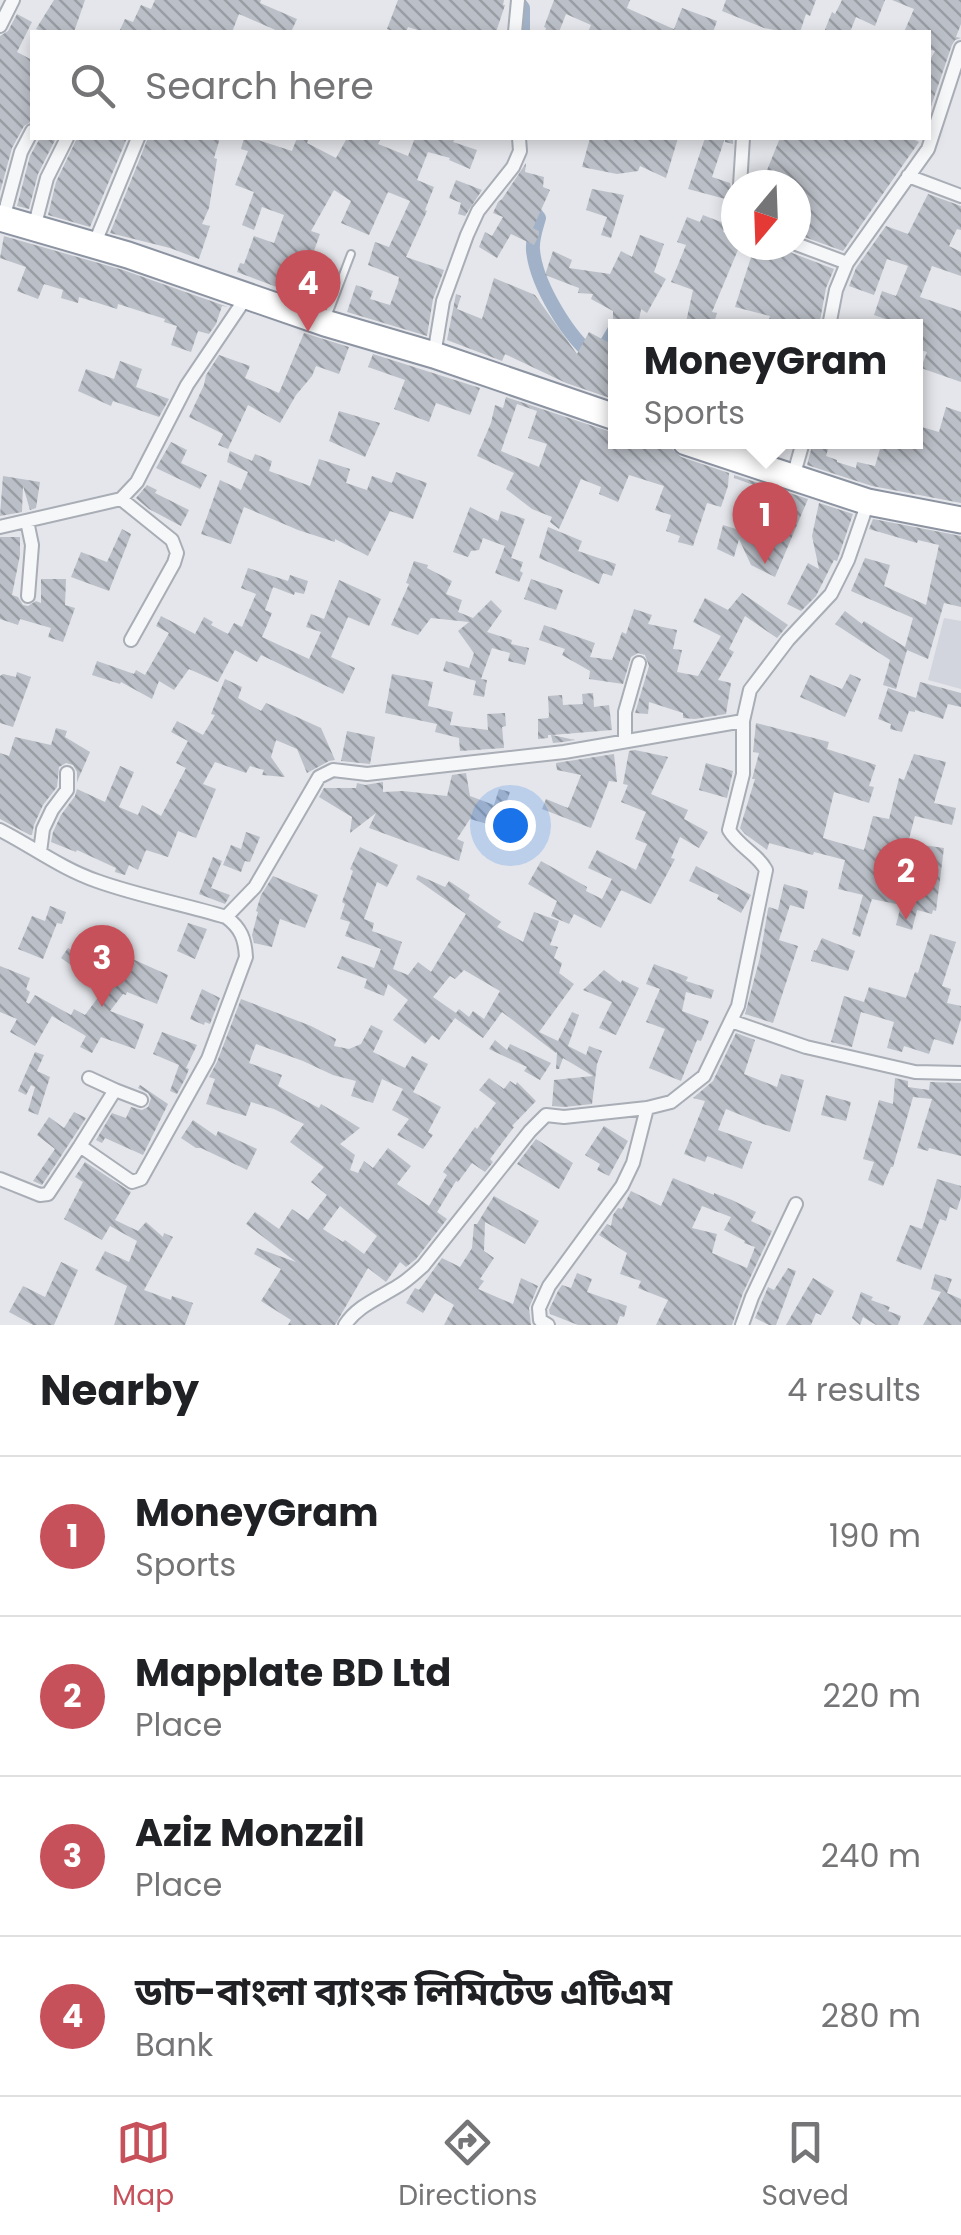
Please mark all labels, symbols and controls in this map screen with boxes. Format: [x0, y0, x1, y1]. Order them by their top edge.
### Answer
search box [30, 30, 931, 140]
icon: search [65, 58, 120, 113]
text: Search here [145, 59, 374, 112]
north arrow [721, 170, 811, 260]
pin: 4 [276, 250, 340, 332]
popup [608, 319, 923, 449]
text: MoneyGram [644, 334, 887, 387]
text: Sports [644, 390, 745, 435]
pin: 1 [732, 482, 798, 564]
your location [485, 800, 536, 851]
pin: 2 [874, 838, 938, 920]
pin: 3 [70, 924, 134, 1007]
text: Nearby [40, 1361, 199, 1420]
text: 4 results [787, 1367, 921, 1412]
text: MoneyGram [135, 1486, 378, 1539]
text: 1 [66, 1513, 79, 1558]
text: 190 m [829, 1513, 921, 1558]
text: Sports [135, 1542, 236, 1587]
text: Mapplate BD Ltd [135, 1646, 451, 1699]
text: 2 [63, 1673, 82, 1718]
text: 220 m [823, 1673, 921, 1718]
text: Place [135, 1702, 222, 1747]
text: Aziz Monzzil [135, 1806, 365, 1859]
text: 3 [63, 1833, 82, 1878]
text: 240 m [821, 1833, 921, 1878]
text: Place [135, 1862, 222, 1907]
text: ডাচ-বাংলা ব্যাংক লিমিটেড এটিএম [135, 1965, 672, 2018]
text: 4 [62, 1993, 83, 2038]
text: 280 m [821, 1993, 921, 2038]
text: Bank [135, 2022, 213, 2067]
tab: Map [112, 2115, 174, 2217]
tab: Directions [398, 2115, 537, 2217]
tab: Saved [762, 2115, 849, 2217]

